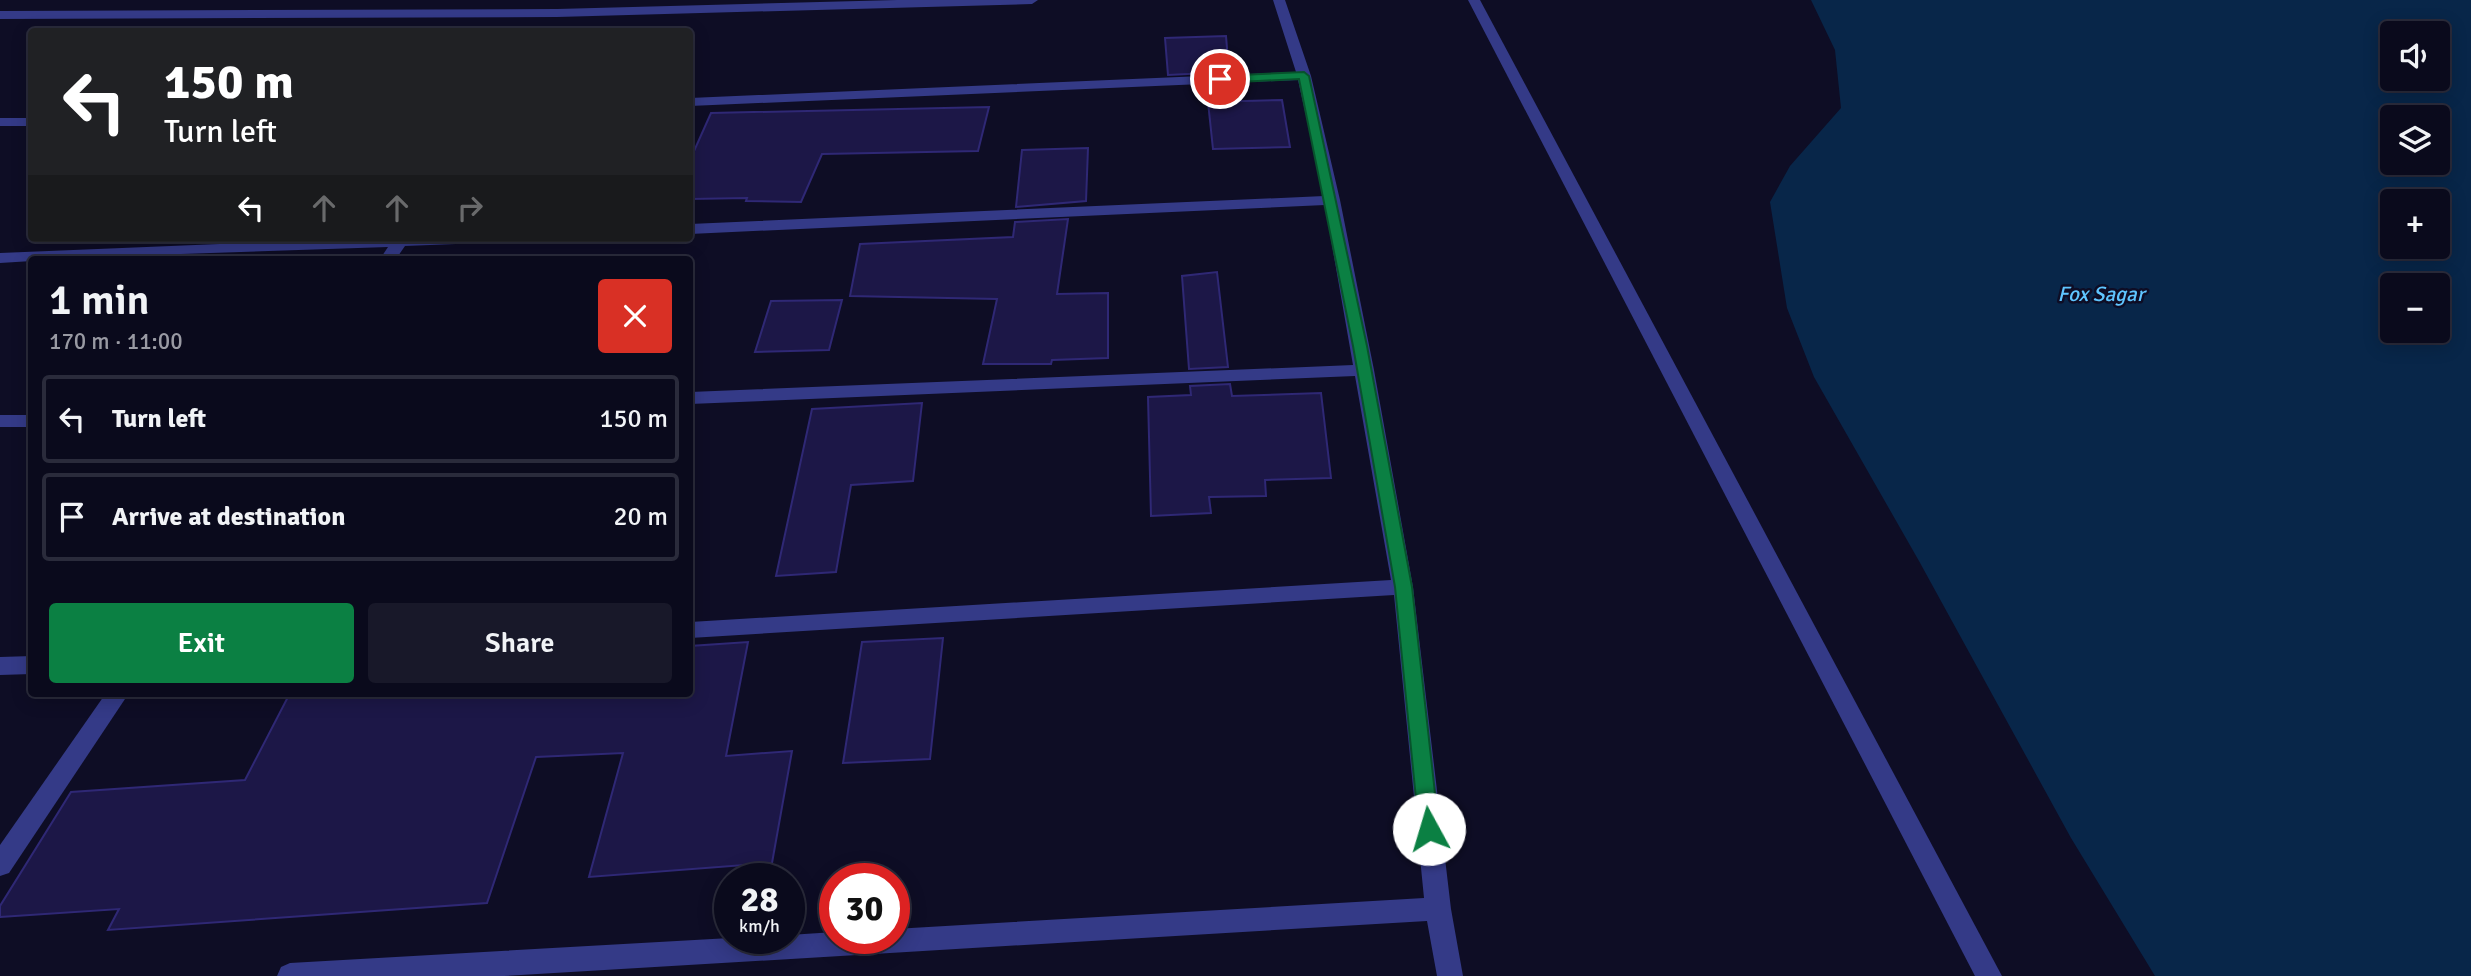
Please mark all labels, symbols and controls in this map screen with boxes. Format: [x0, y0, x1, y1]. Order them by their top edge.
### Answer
map controls [2380, 21, 2450, 343]
button: sound [2380, 21, 2450, 91]
pin [1190, 49, 1250, 109]
text: 150 m [164, 52, 294, 112]
icon: left [49, 56, 140, 147]
icon: arrive [1201, 60, 1239, 98]
button: layers [2380, 105, 2450, 175]
text: Turn left [164, 112, 277, 151]
icon: left [232, 189, 270, 227]
icon: ahead [305, 189, 343, 227]
icon: ahead [378, 189, 416, 227]
icon: right [451, 189, 489, 227]
button: + [2380, 189, 2450, 259]
button: − [2380, 273, 2450, 343]
text: 1 min [49, 275, 150, 326]
button: close [598, 279, 672, 353]
water label: Fox Sagar [2058, 281, 2148, 307]
text: 170 m · 11:00 [49, 327, 183, 356]
icon: left [53, 400, 91, 438]
text: Turn left [112, 403, 206, 435]
text: 150 m [599, 403, 668, 435]
icon: arrive [53, 498, 91, 536]
text: Arrive at destination [112, 501, 345, 533]
text: 20 m [613, 501, 668, 533]
button: Exit [49, 603, 354, 683]
button: Share [368, 603, 672, 683]
position arrow [1392, 792, 1466, 866]
speed limit sign: 30 [819, 863, 910, 954]
text: 28 [741, 878, 778, 921]
text: km/h [739, 915, 780, 937]

